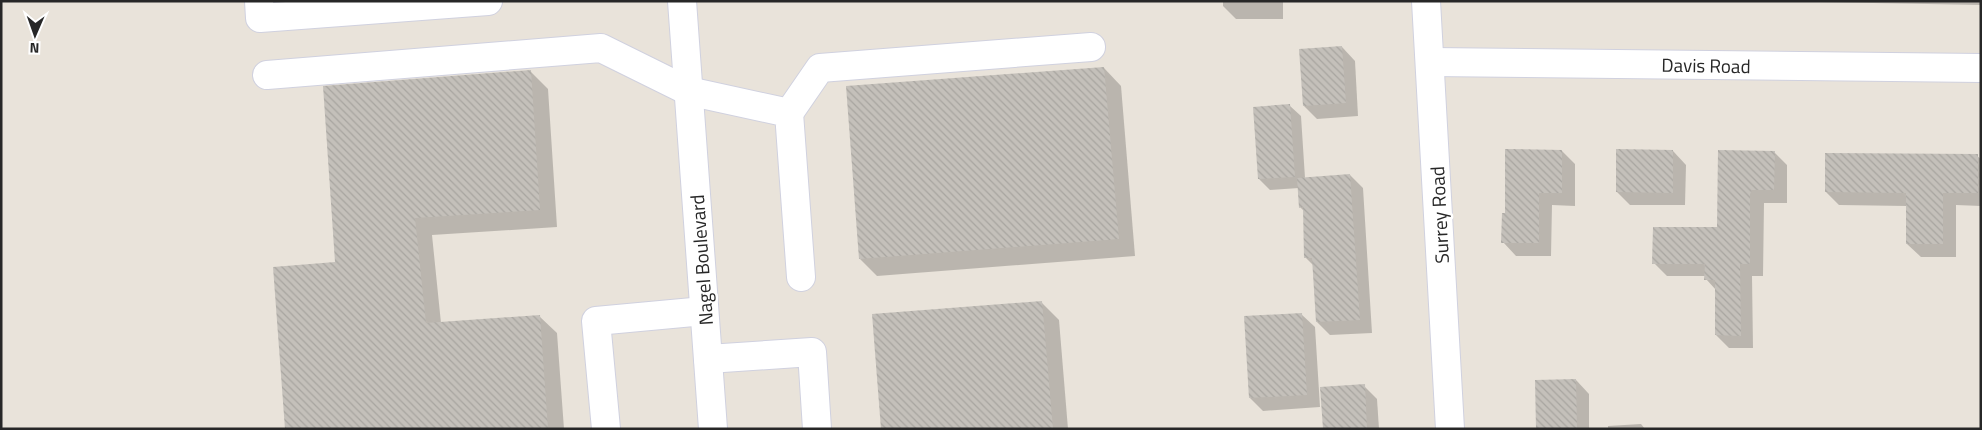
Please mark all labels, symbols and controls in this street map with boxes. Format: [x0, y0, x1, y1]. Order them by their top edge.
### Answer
north arrow [10, 10, 60, 60]
text: N [29, 38, 40, 59]
street label: Davis Road [1661, 50, 1751, 80]
street label: Surrey Road [1422, 166, 1456, 264]
street label: Nagel Boulevard [682, 194, 720, 326]

